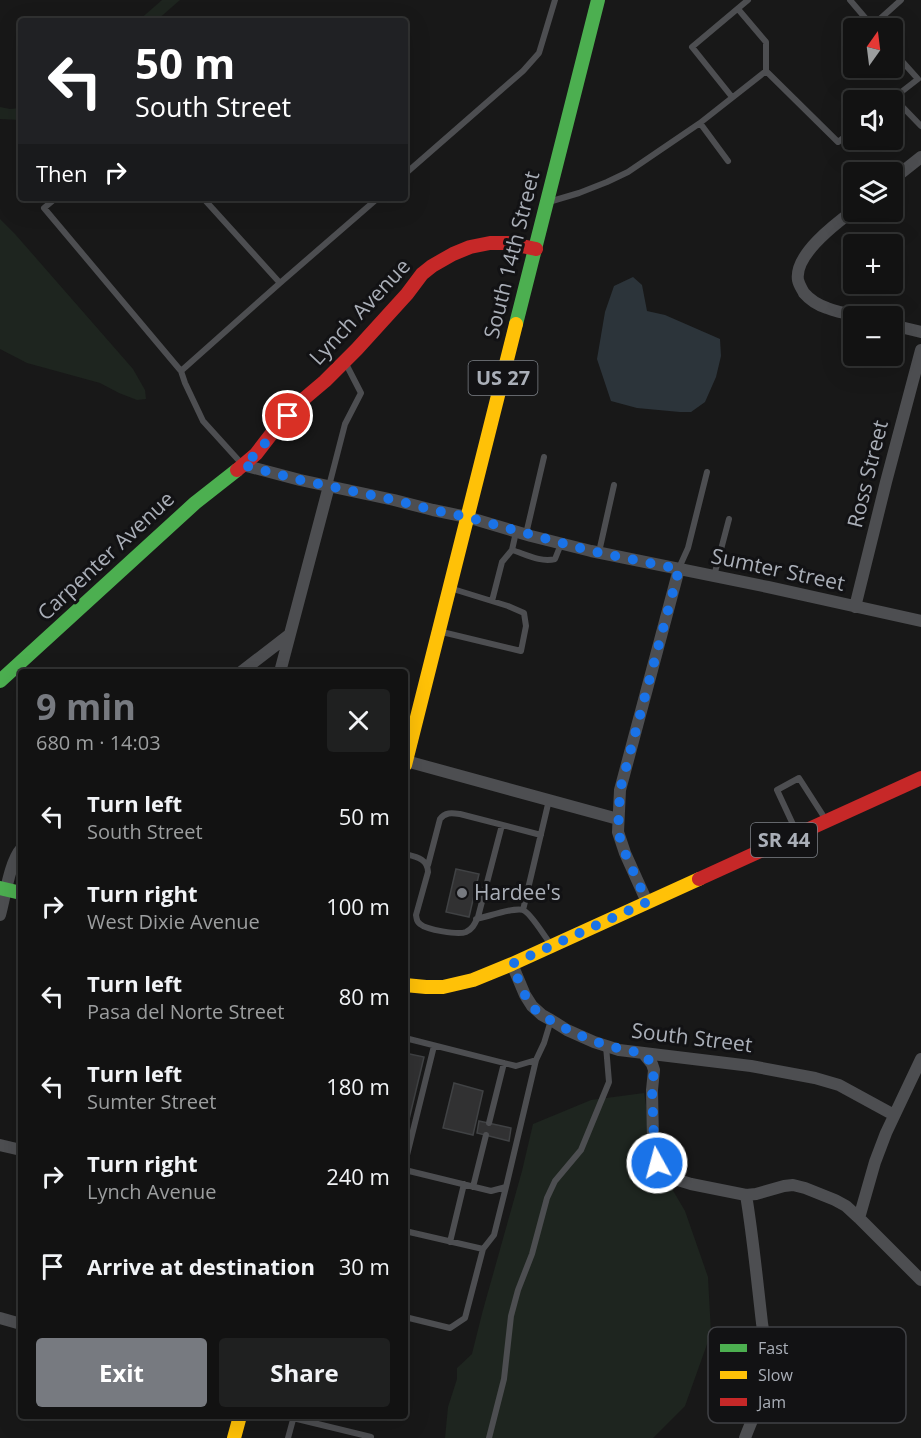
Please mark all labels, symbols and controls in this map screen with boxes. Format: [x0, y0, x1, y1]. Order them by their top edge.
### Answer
north arrow [843, 18, 903, 78]
map controls [843, 18, 903, 366]
text: 50 m [135, 34, 235, 91]
icon: left [36, 42, 114, 120]
text: South Street [135, 88, 291, 125]
button: sound [843, 90, 903, 150]
icon: right [99, 156, 132, 189]
text: Then [36, 158, 87, 188]
button: layers [843, 162, 903, 222]
street label: South 14th Street [477, 168, 545, 341]
button: + [843, 234, 903, 294]
street label: Lynch Avenue [303, 252, 416, 371]
button: − [843, 306, 903, 366]
road number: US 27 [468, 361, 538, 395]
pin [262, 390, 313, 441]
icon: arrive [271, 399, 304, 432]
street label: Ross Street [840, 417, 894, 530]
street label: Carpenter Avenue [31, 485, 180, 626]
street label: Sumter Street [709, 541, 848, 597]
text: 9 min [36, 682, 136, 731]
button: close [327, 689, 390, 752]
text: 680 m · 14:03 [36, 729, 161, 756]
text: Turn left [87, 788, 182, 818]
icon: left [36, 800, 69, 833]
text: 50 m [339, 801, 390, 831]
text: South Street [87, 818, 203, 845]
road number: SR 44 [751, 823, 817, 857]
text: Turn right [87, 878, 198, 908]
place label: Hardee's [474, 878, 561, 906]
marker: Hardee's [455, 886, 469, 900]
icon: right [36, 890, 69, 923]
text: 100 m [326, 891, 390, 921]
text: West Dixie Avenue [87, 908, 260, 935]
text: Turn left [87, 968, 182, 998]
icon: left [36, 980, 69, 1013]
text: 80 m [339, 981, 390, 1011]
text: Pasa del Norte Street [87, 998, 284, 1025]
street label: South Street [630, 1016, 754, 1058]
text: Turn left [87, 1058, 182, 1088]
icon: left [36, 1070, 69, 1103]
text: 180 m [326, 1071, 390, 1101]
text: Sumter Street [87, 1088, 216, 1115]
position arrow [625, 1131, 689, 1195]
text: Turn right [87, 1148, 198, 1178]
icon: right [36, 1160, 69, 1193]
text: 240 m [326, 1161, 390, 1191]
text: Lynch Avenue [87, 1178, 216, 1205]
icon: arrive [36, 1250, 69, 1283]
text: Arrive at destination [87, 1251, 315, 1281]
text: 30 m [339, 1251, 390, 1281]
legend [708, 1327, 906, 1423]
text: Fast [758, 1337, 789, 1359]
button: Exit [36, 1338, 207, 1407]
button: Share [219, 1338, 390, 1407]
text: Slow [758, 1364, 793, 1386]
text: Jam [756, 1391, 786, 1413]

